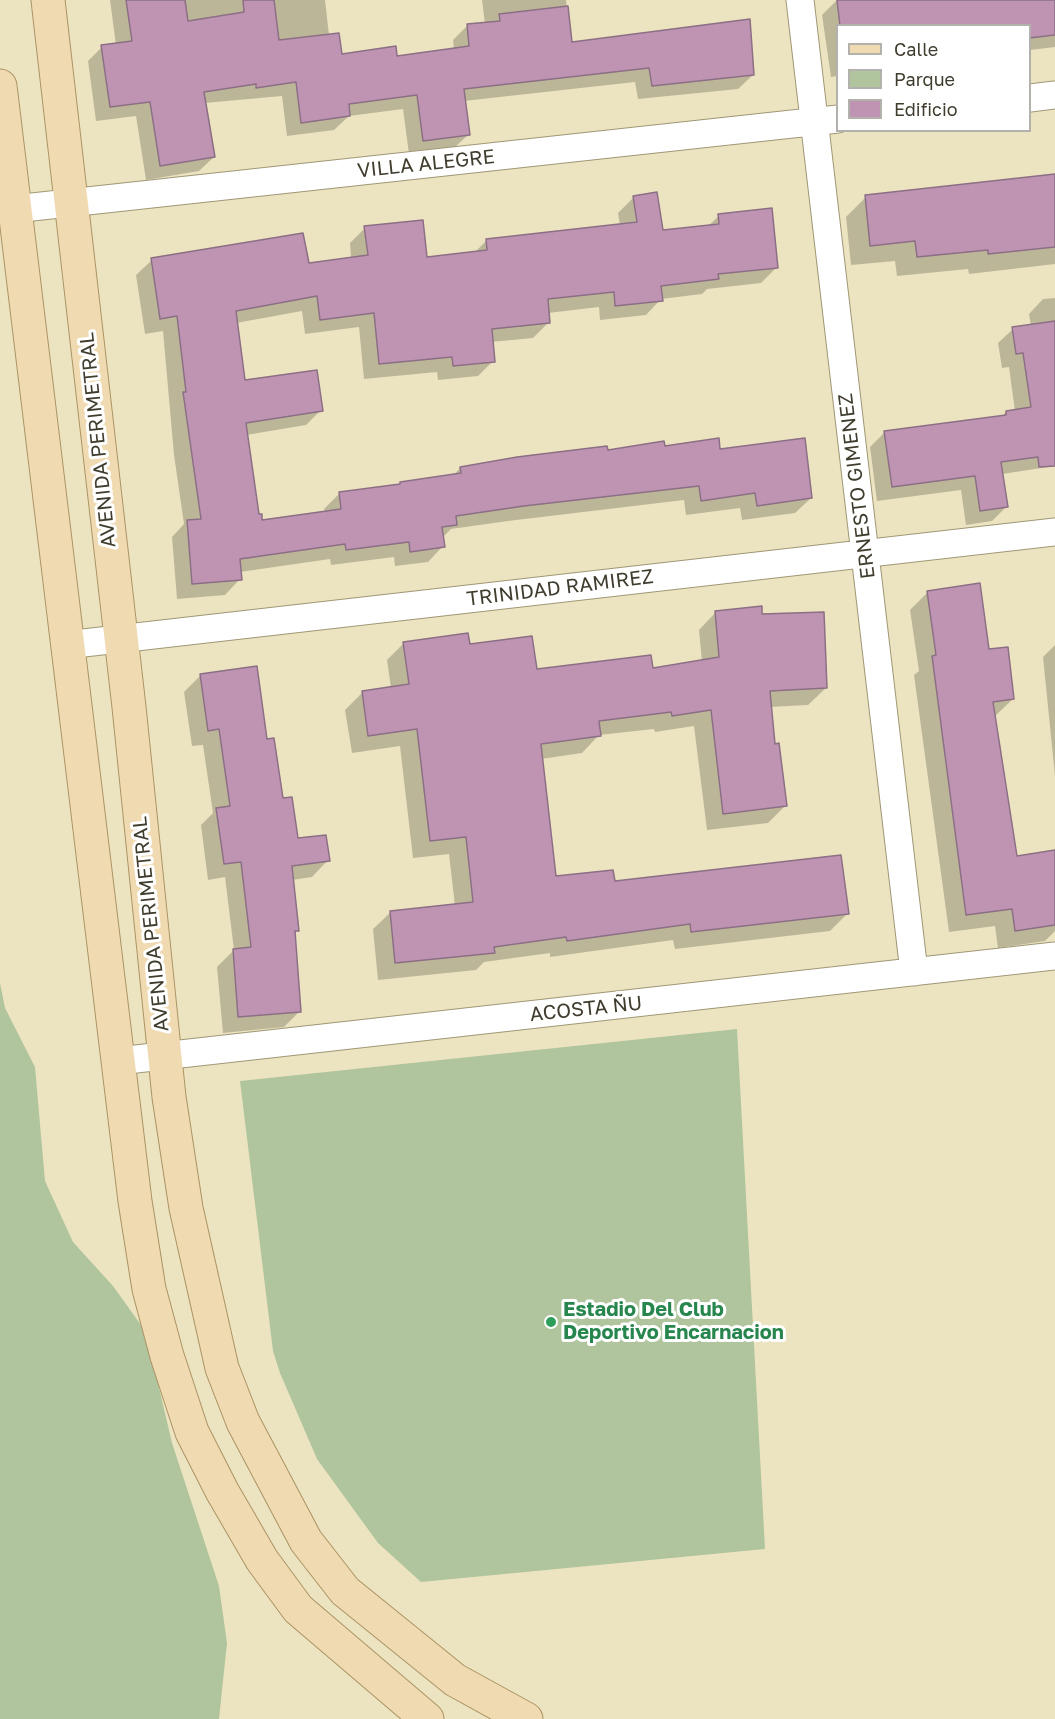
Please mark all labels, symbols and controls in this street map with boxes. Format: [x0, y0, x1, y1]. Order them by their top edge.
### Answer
legend [836, 24, 1031, 132]
text: Calle [894, 38, 938, 60]
text: Parque [894, 68, 955, 90]
text: Edificio [894, 98, 958, 120]
street label: VILLA ALEGRE [356, 145, 496, 183]
street label: AVENIDA PERIMETRAL [75, 331, 121, 549]
street label: ERNESTO GIMENEZ [834, 392, 880, 580]
street label: TRINIDAD RAMIREZ [465, 565, 655, 611]
street label: AVENIDA PERIMETRAL [128, 815, 174, 1033]
street label: ACOSTA ÑU [529, 991, 643, 1027]
place label: Estadio Del Club Deportivo Encarnacion [563, 1298, 784, 1345]
marker: Estadio Del Club Deportivo Encarnacion [544, 1315, 558, 1329]

